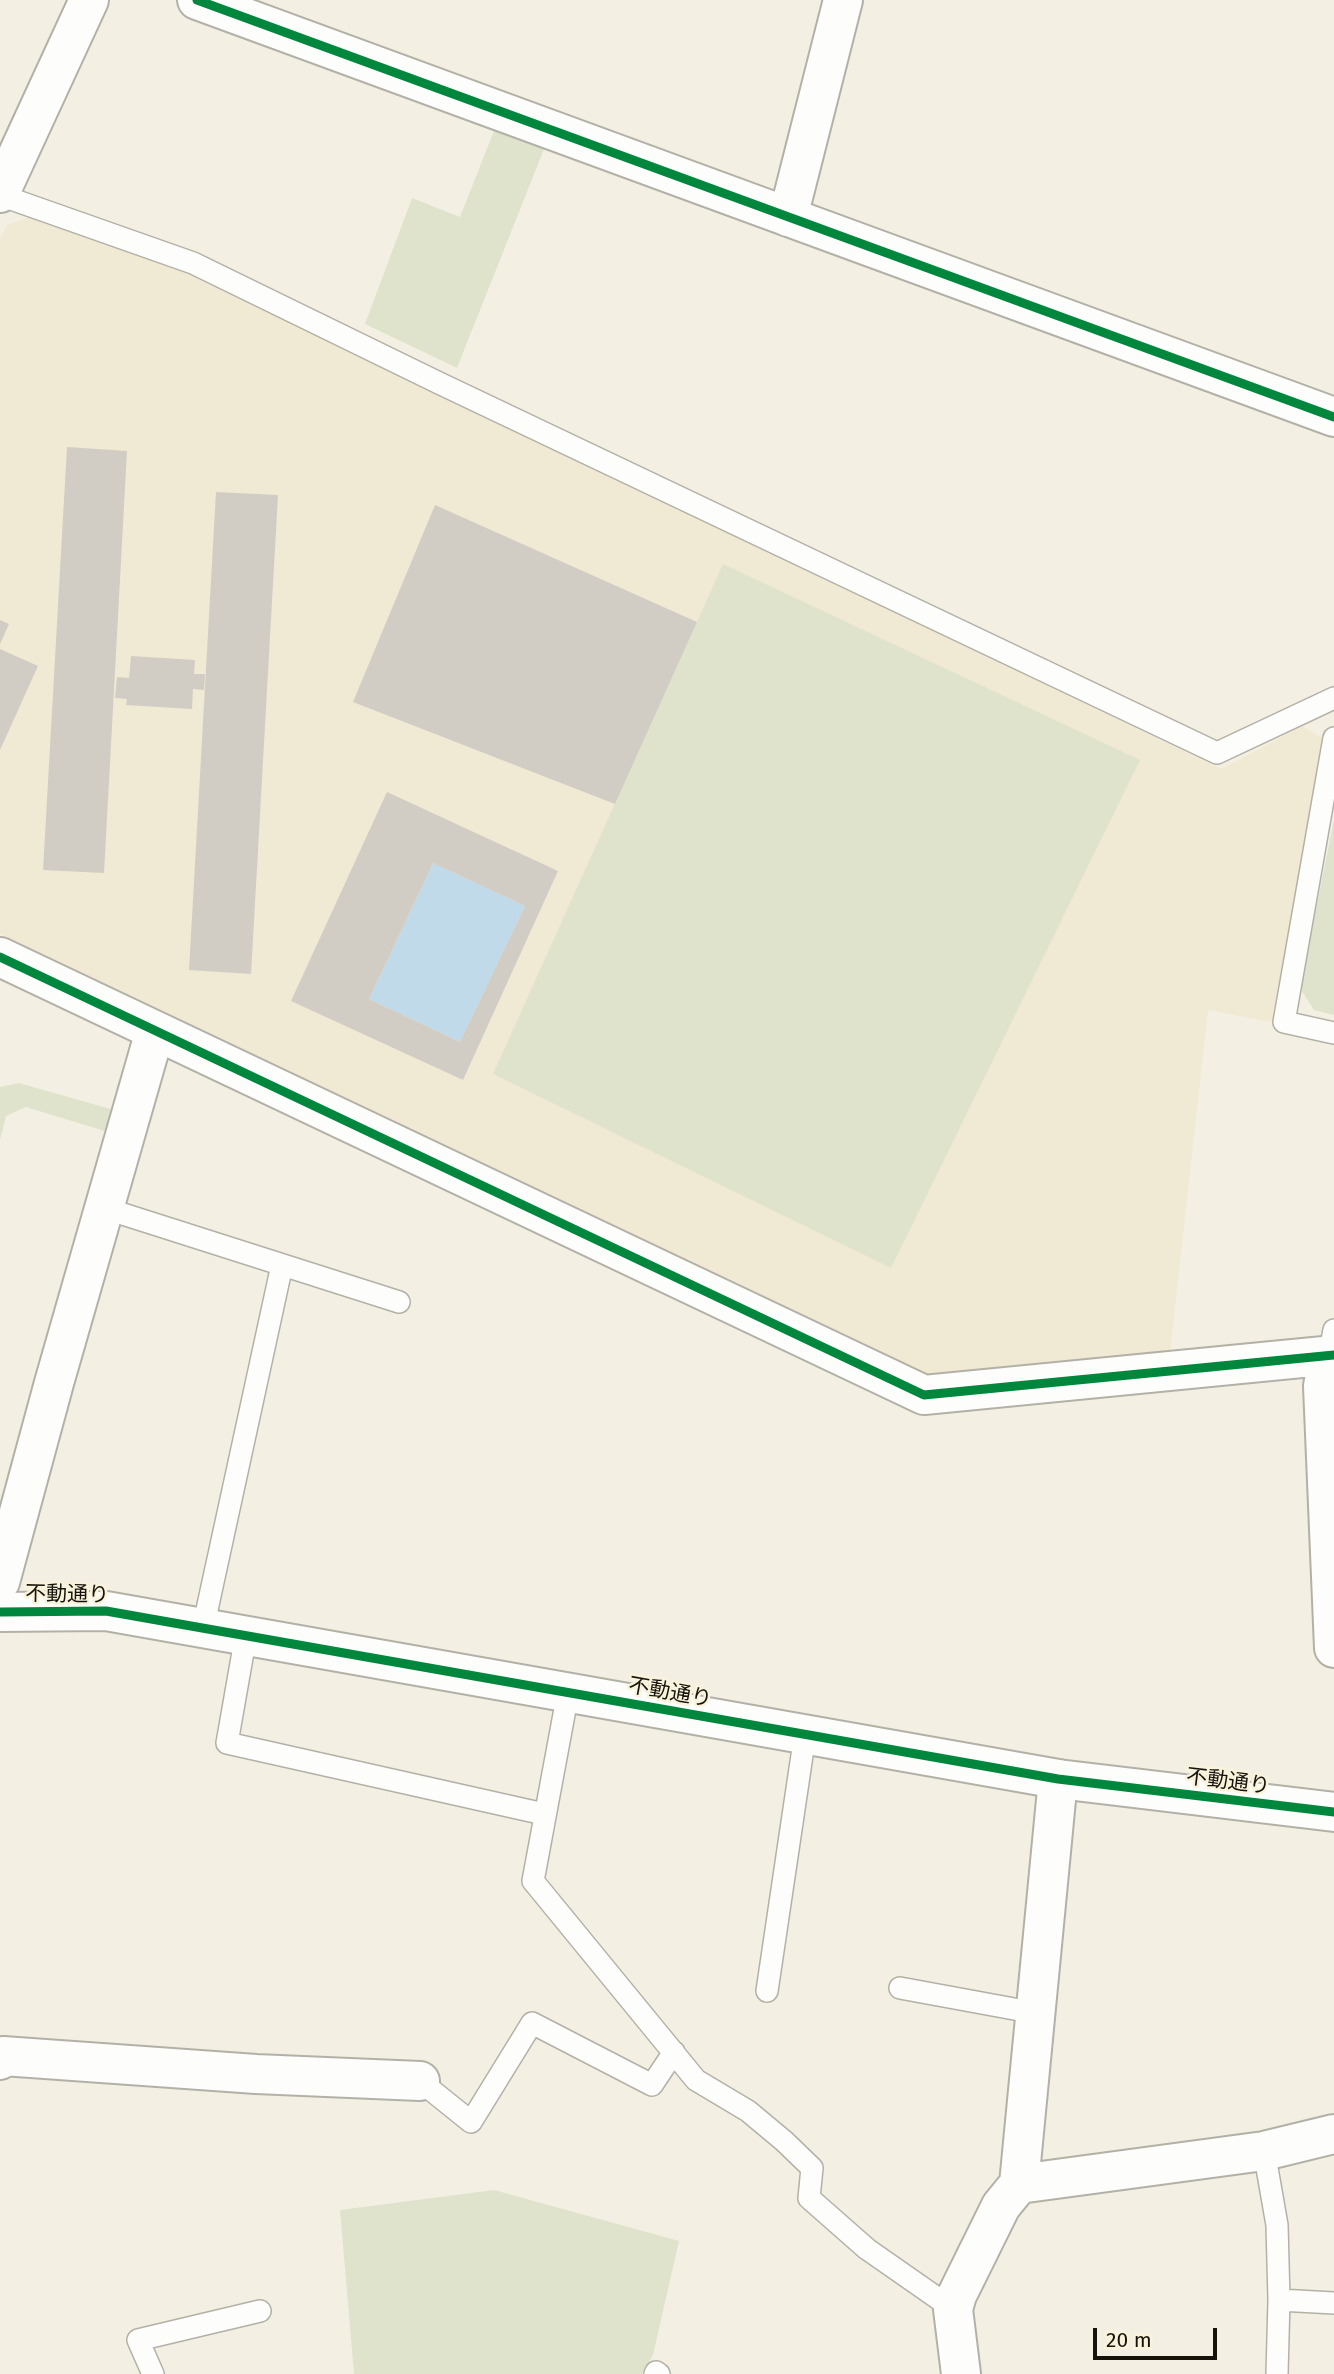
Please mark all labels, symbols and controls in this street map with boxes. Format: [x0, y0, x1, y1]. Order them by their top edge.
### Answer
street label: 不動通り [25, 1582, 109, 1608]
street label: 不動通り [626, 1673, 714, 1713]
street label: 不動通り [1185, 1764, 1271, 1800]
scale bar [1096, 2314, 1220, 2358]
text: 20 m [1106, 2327, 1152, 2353]

